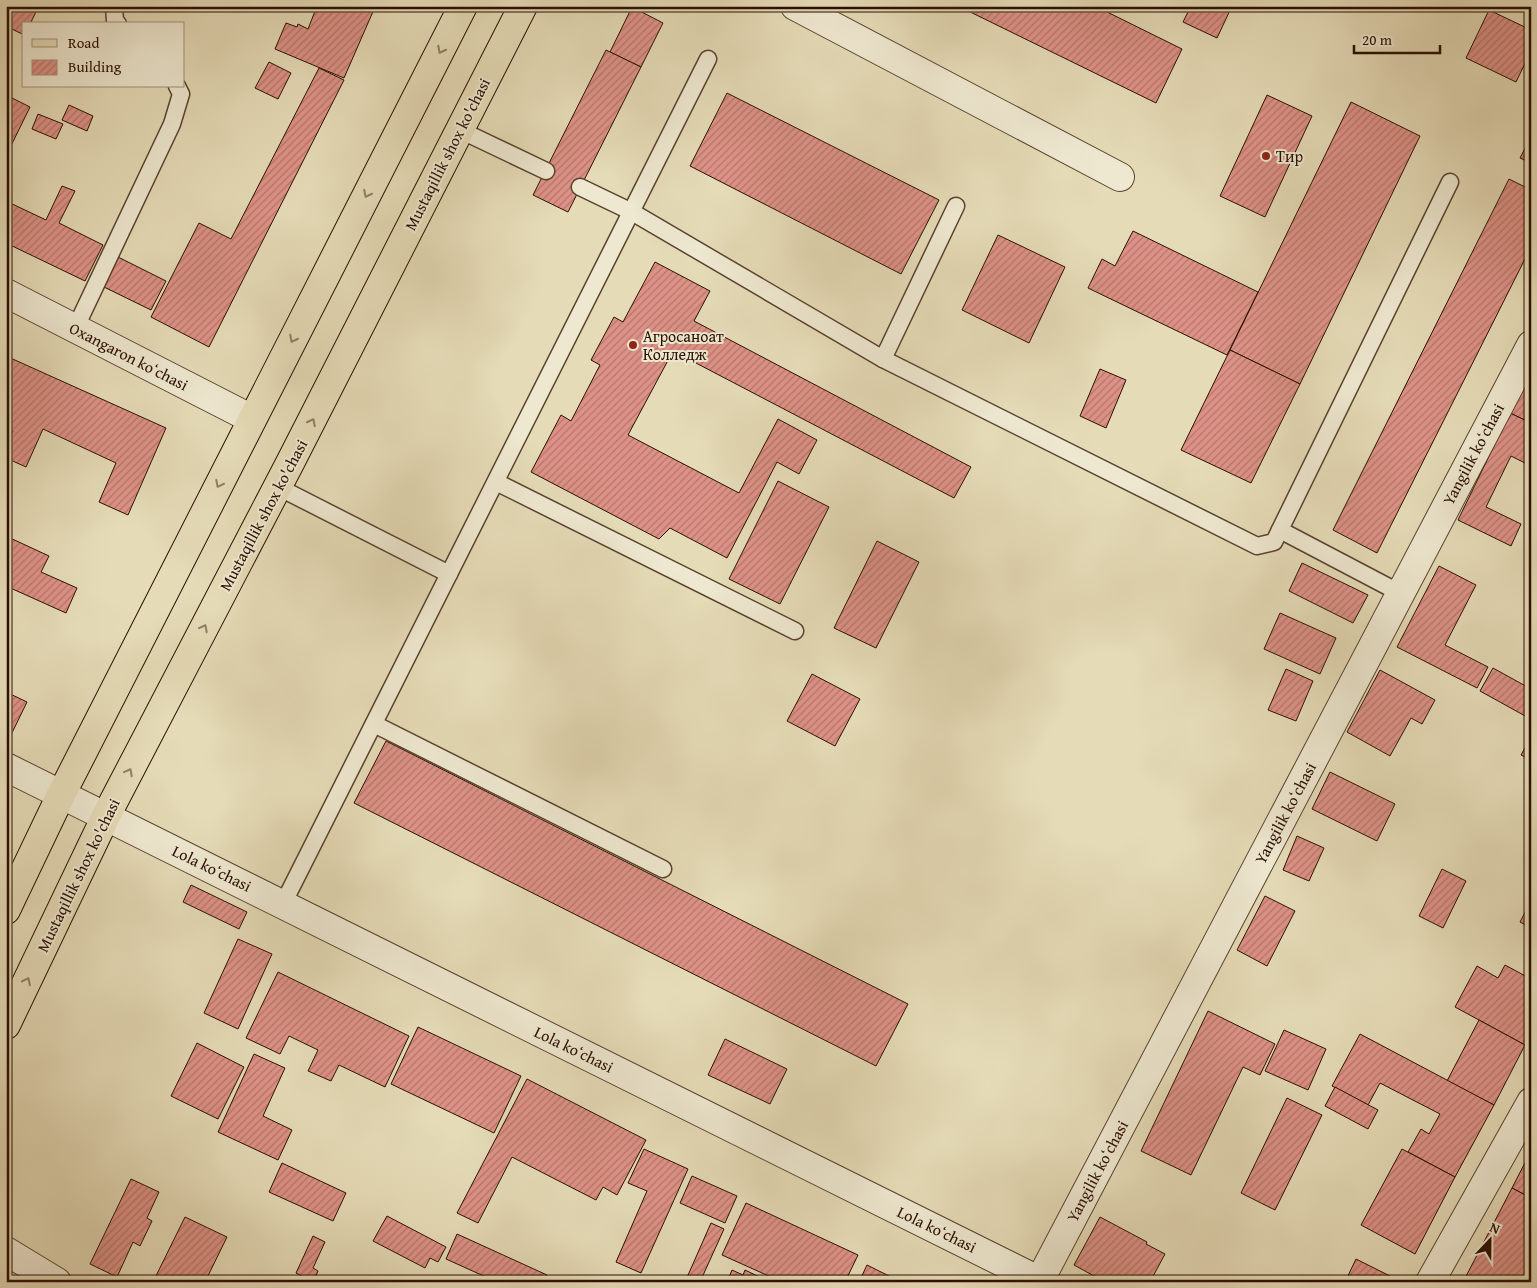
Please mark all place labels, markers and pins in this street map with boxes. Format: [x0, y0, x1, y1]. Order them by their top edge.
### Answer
place label: Тир [1276, 144, 1303, 168]
marker: Тир [1260, 150, 1272, 162]
place label: Агросаноат Колледж [643, 324, 724, 366]
marker: Агросаноат Колледж [627, 339, 639, 351]

